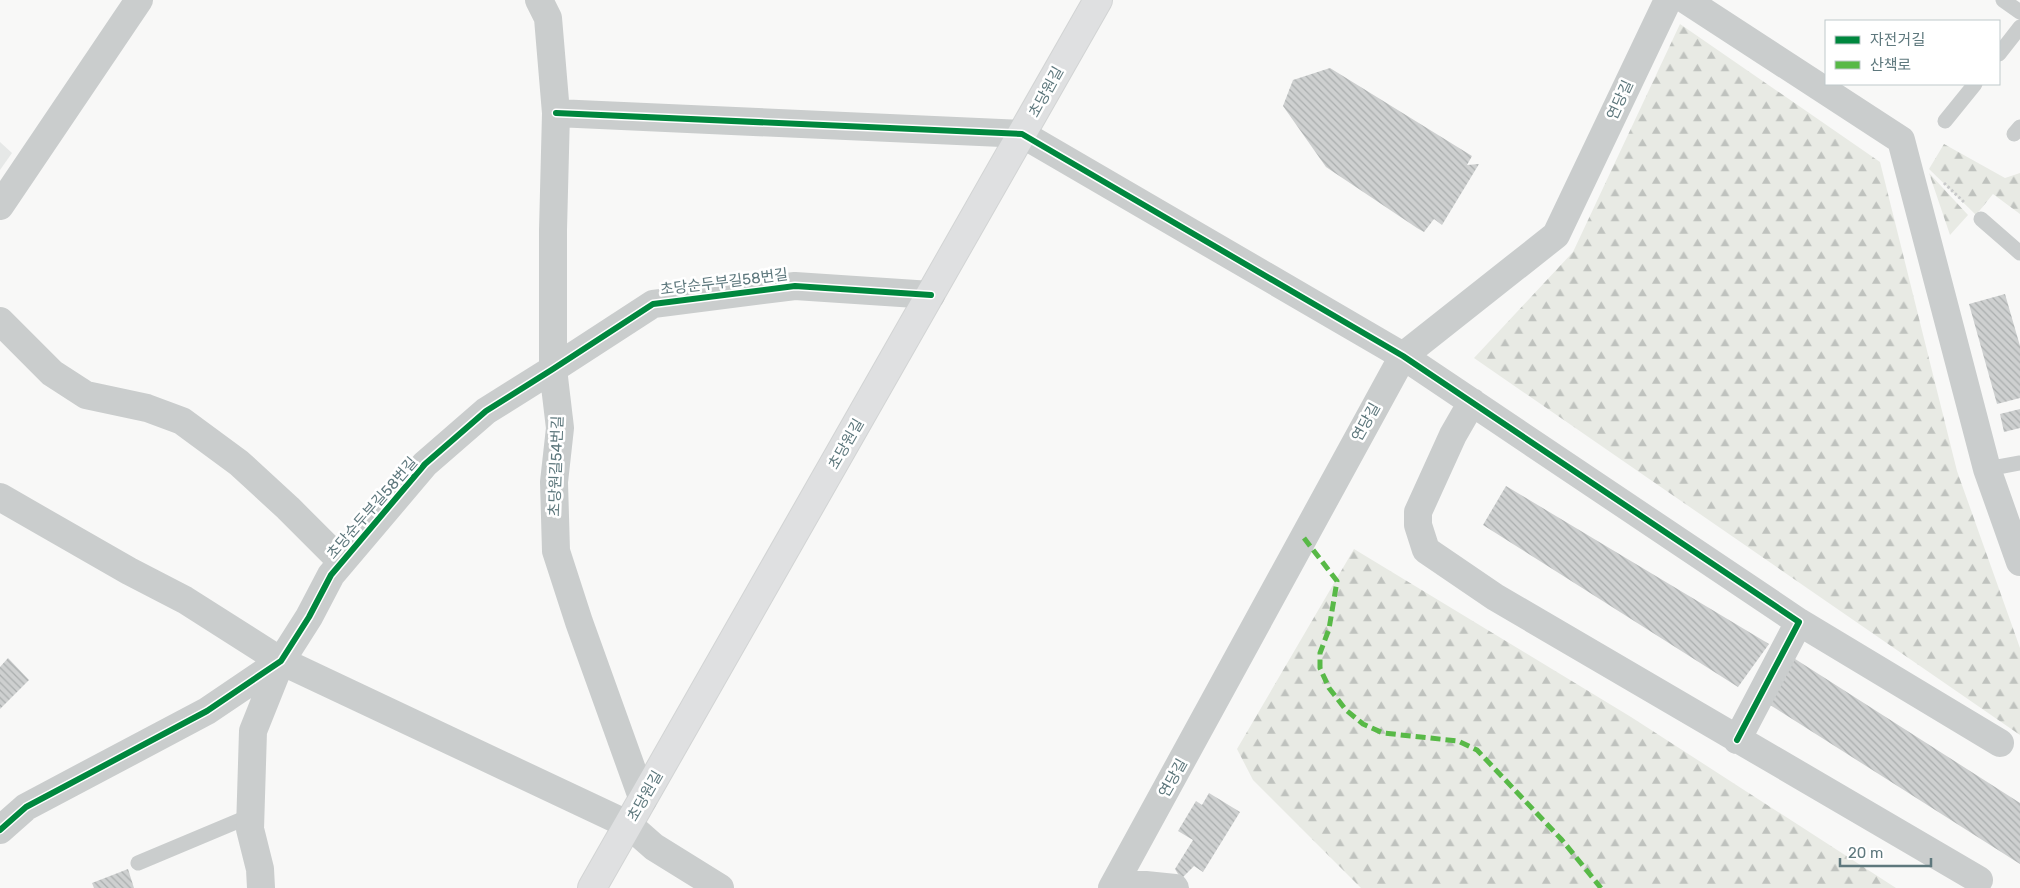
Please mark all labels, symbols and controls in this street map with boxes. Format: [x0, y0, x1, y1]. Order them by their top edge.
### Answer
legend [1825, 20, 2000, 85]
text: 자전거길 [1870, 31, 1925, 49]
text: 산책로 [1870, 56, 1911, 74]
street label: 초당원길 [1025, 63, 1067, 121]
street label: 연당길 [1603, 77, 1637, 123]
street label: 초당순두부길58번길 [659, 265, 789, 299]
street label: 연당길 [1348, 400, 1384, 444]
street label: 초당원길54번길 [545, 415, 567, 517]
street label: 초당원길 [824, 416, 868, 472]
street label: 초당순두부길58번길 [323, 453, 421, 563]
street label: 연당길 [1155, 756, 1191, 800]
street label: 초당원길 [623, 768, 667, 824]
scale bar [1840, 836, 1931, 868]
text: 20 m [1848, 844, 1883, 862]

